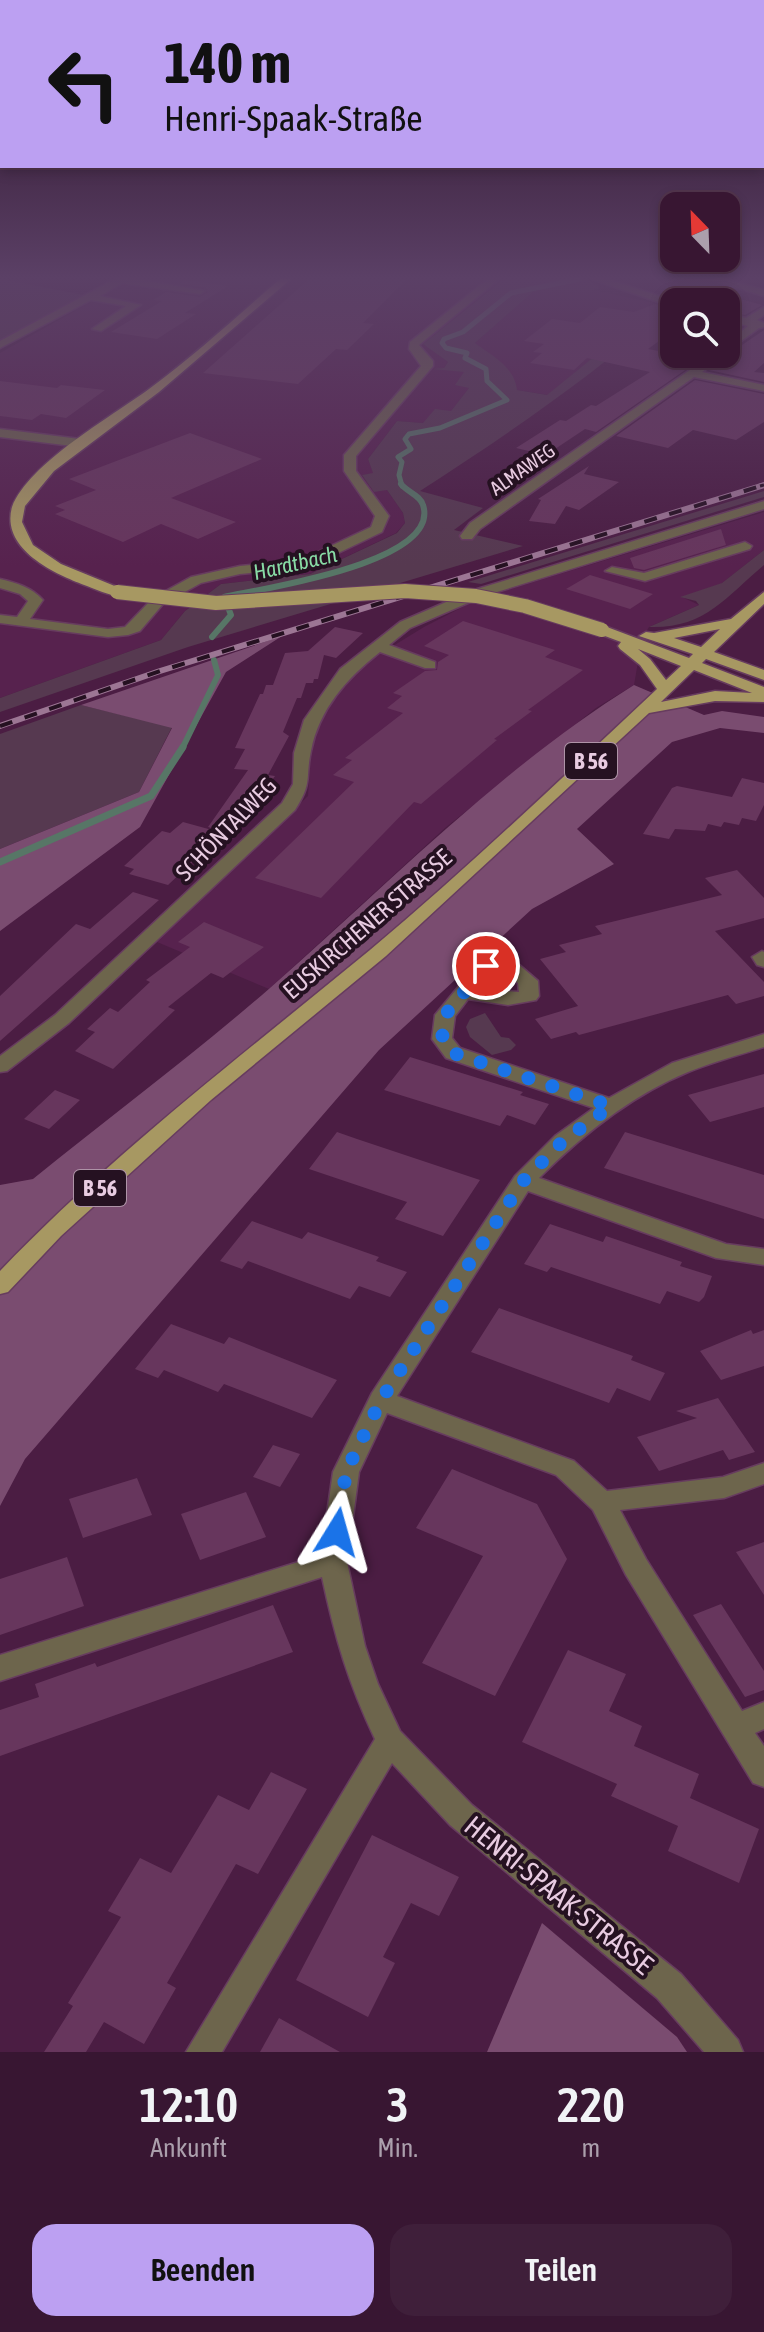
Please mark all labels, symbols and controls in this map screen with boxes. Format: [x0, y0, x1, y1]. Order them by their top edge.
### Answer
text: 140 m [164, 31, 291, 95]
icon: left [32, 32, 136, 136]
text: Henri-Spaak-Straße [164, 97, 423, 139]
north arrow [660, 192, 740, 272]
map controls [660, 192, 740, 368]
button: search [660, 288, 740, 368]
street label: ALMAWEG [485, 438, 559, 500]
water label: Hardtbach [251, 541, 340, 585]
road number: B 56 [565, 743, 617, 779]
street label: SCHÖNTALWEG [170, 772, 282, 886]
street label: EUSKIRCHENER STRASSE [278, 844, 456, 1004]
pin [452, 932, 520, 1000]
icon: arrive [464, 944, 508, 988]
road number: B 56 [74, 1170, 126, 1206]
position arrow [295, 1490, 379, 1574]
street label: HENRI-SPAAK-STRASSE [459, 1809, 660, 1981]
text: 12:10 [139, 2077, 238, 2132]
text: 3 [386, 2077, 409, 2132]
text: 220 [557, 2077, 625, 2132]
text: Ankunft [150, 2133, 227, 2163]
text: Min. [377, 2133, 418, 2163]
text: m [582, 2133, 600, 2163]
button: Beenden [32, 2224, 374, 2316]
button: Teilen [390, 2224, 732, 2316]

